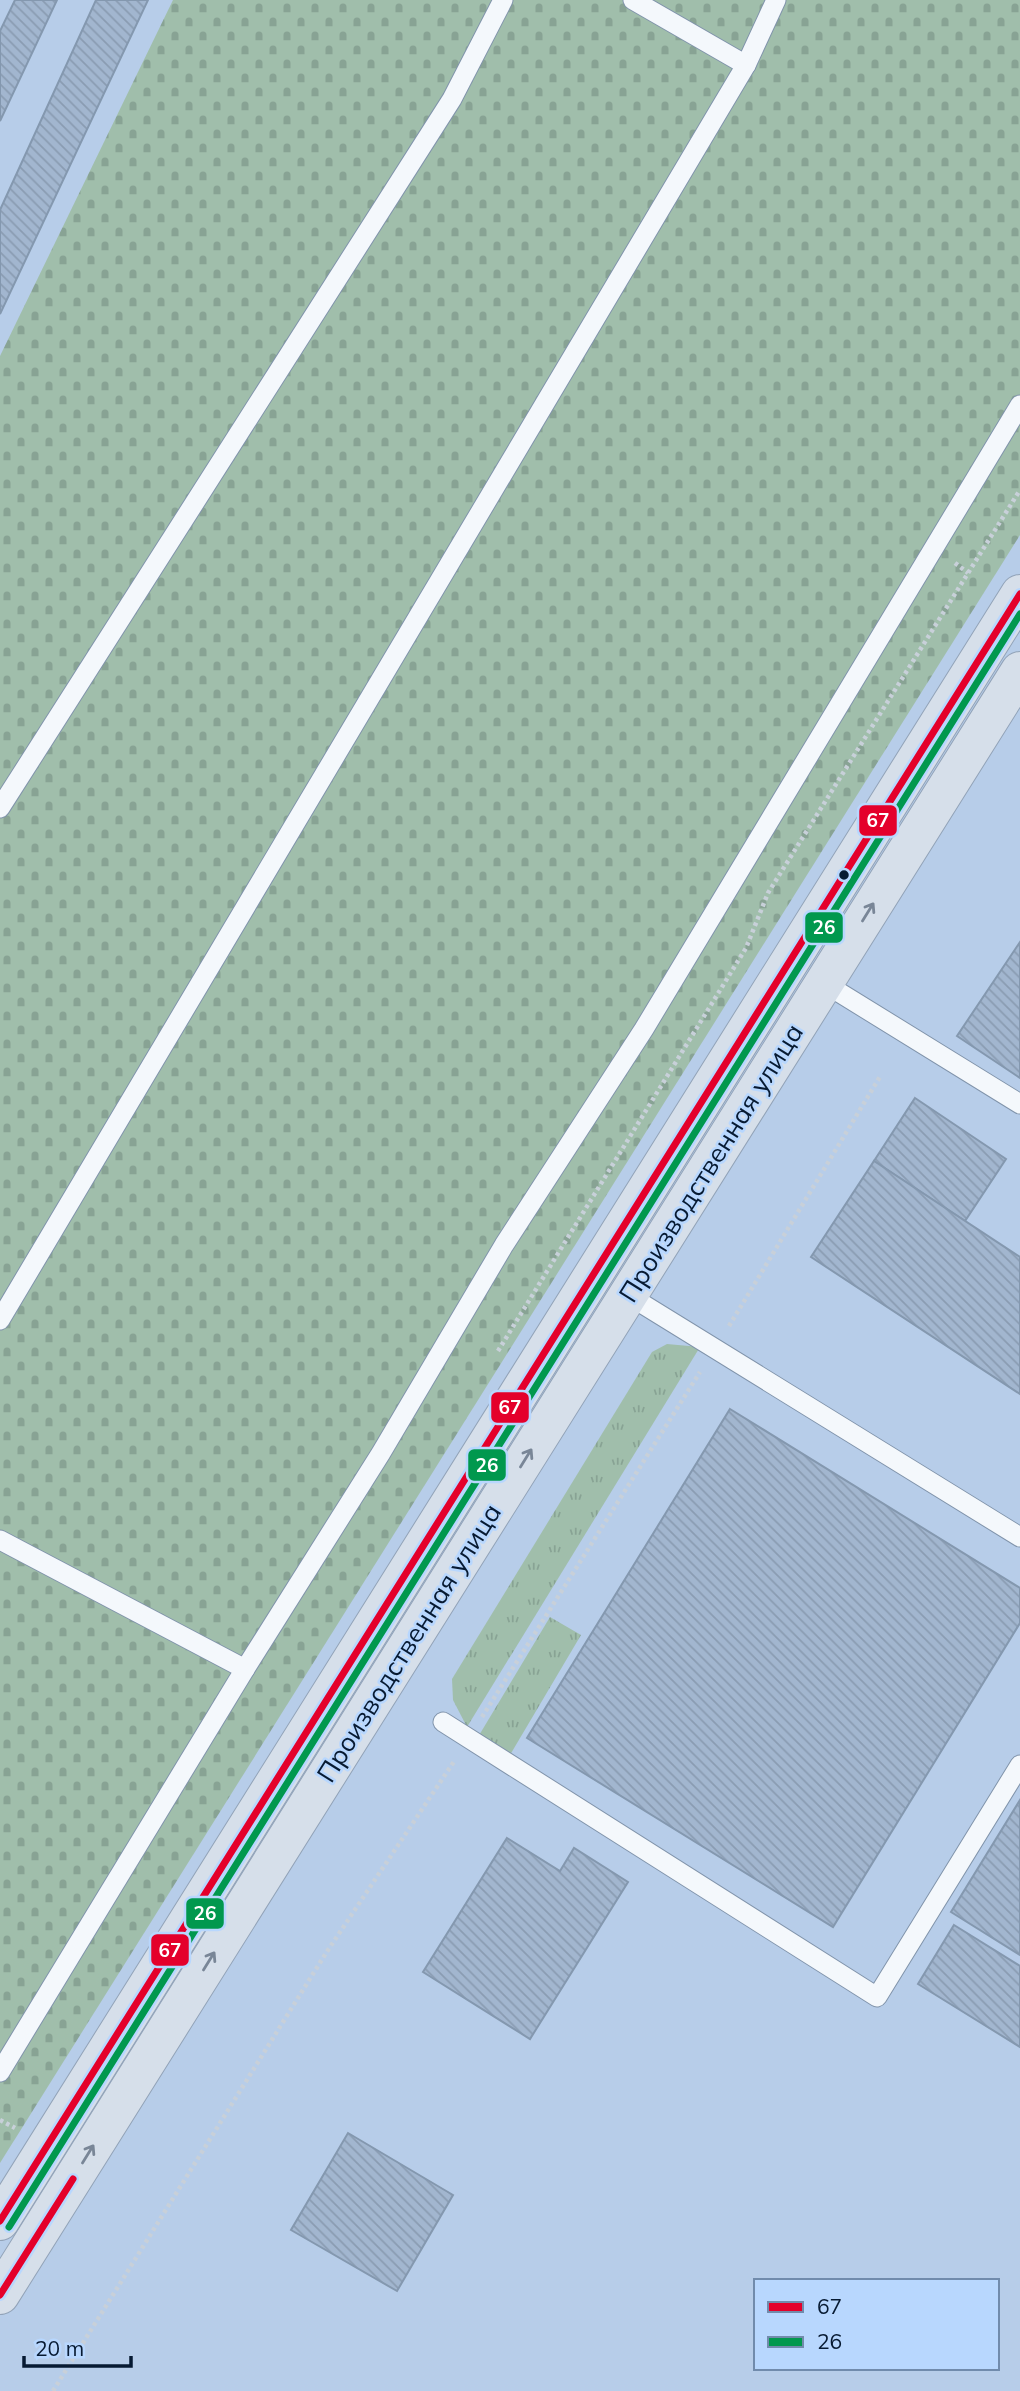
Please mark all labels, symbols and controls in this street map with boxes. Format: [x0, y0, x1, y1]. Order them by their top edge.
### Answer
line badge: 67 [858, 804, 898, 837]
text: 67 [867, 808, 889, 832]
unlabelled marker [837, 868, 851, 882]
one-way arrow [862, 903, 876, 923]
line badge: 26 [804, 911, 844, 944]
text: 26 [813, 915, 835, 939]
street label: Производственная улица [611, 1017, 810, 1308]
line badge: 67 [490, 1391, 530, 1424]
text: 67 [499, 1395, 521, 1419]
line badge: 26 [467, 1448, 507, 1482]
one-way arrow [519, 1448, 533, 1468]
text: 26 [476, 1453, 498, 1477]
street label: Производственная улица [309, 1497, 508, 1788]
line badge: 26 [185, 1897, 225, 1930]
text: 26 [194, 1901, 216, 1925]
line badge: 67 [150, 1933, 190, 1967]
text: 67 [159, 1938, 181, 1962]
one-way arrow [203, 1952, 217, 1972]
one-way arrow [82, 2145, 96, 2165]
legend [754, 2279, 999, 2370]
text: 67 [817, 2293, 842, 2319]
scale bar [24, 2324, 131, 2368]
text: 26 [817, 2328, 842, 2354]
text: 20 m [35, 2335, 84, 2361]

